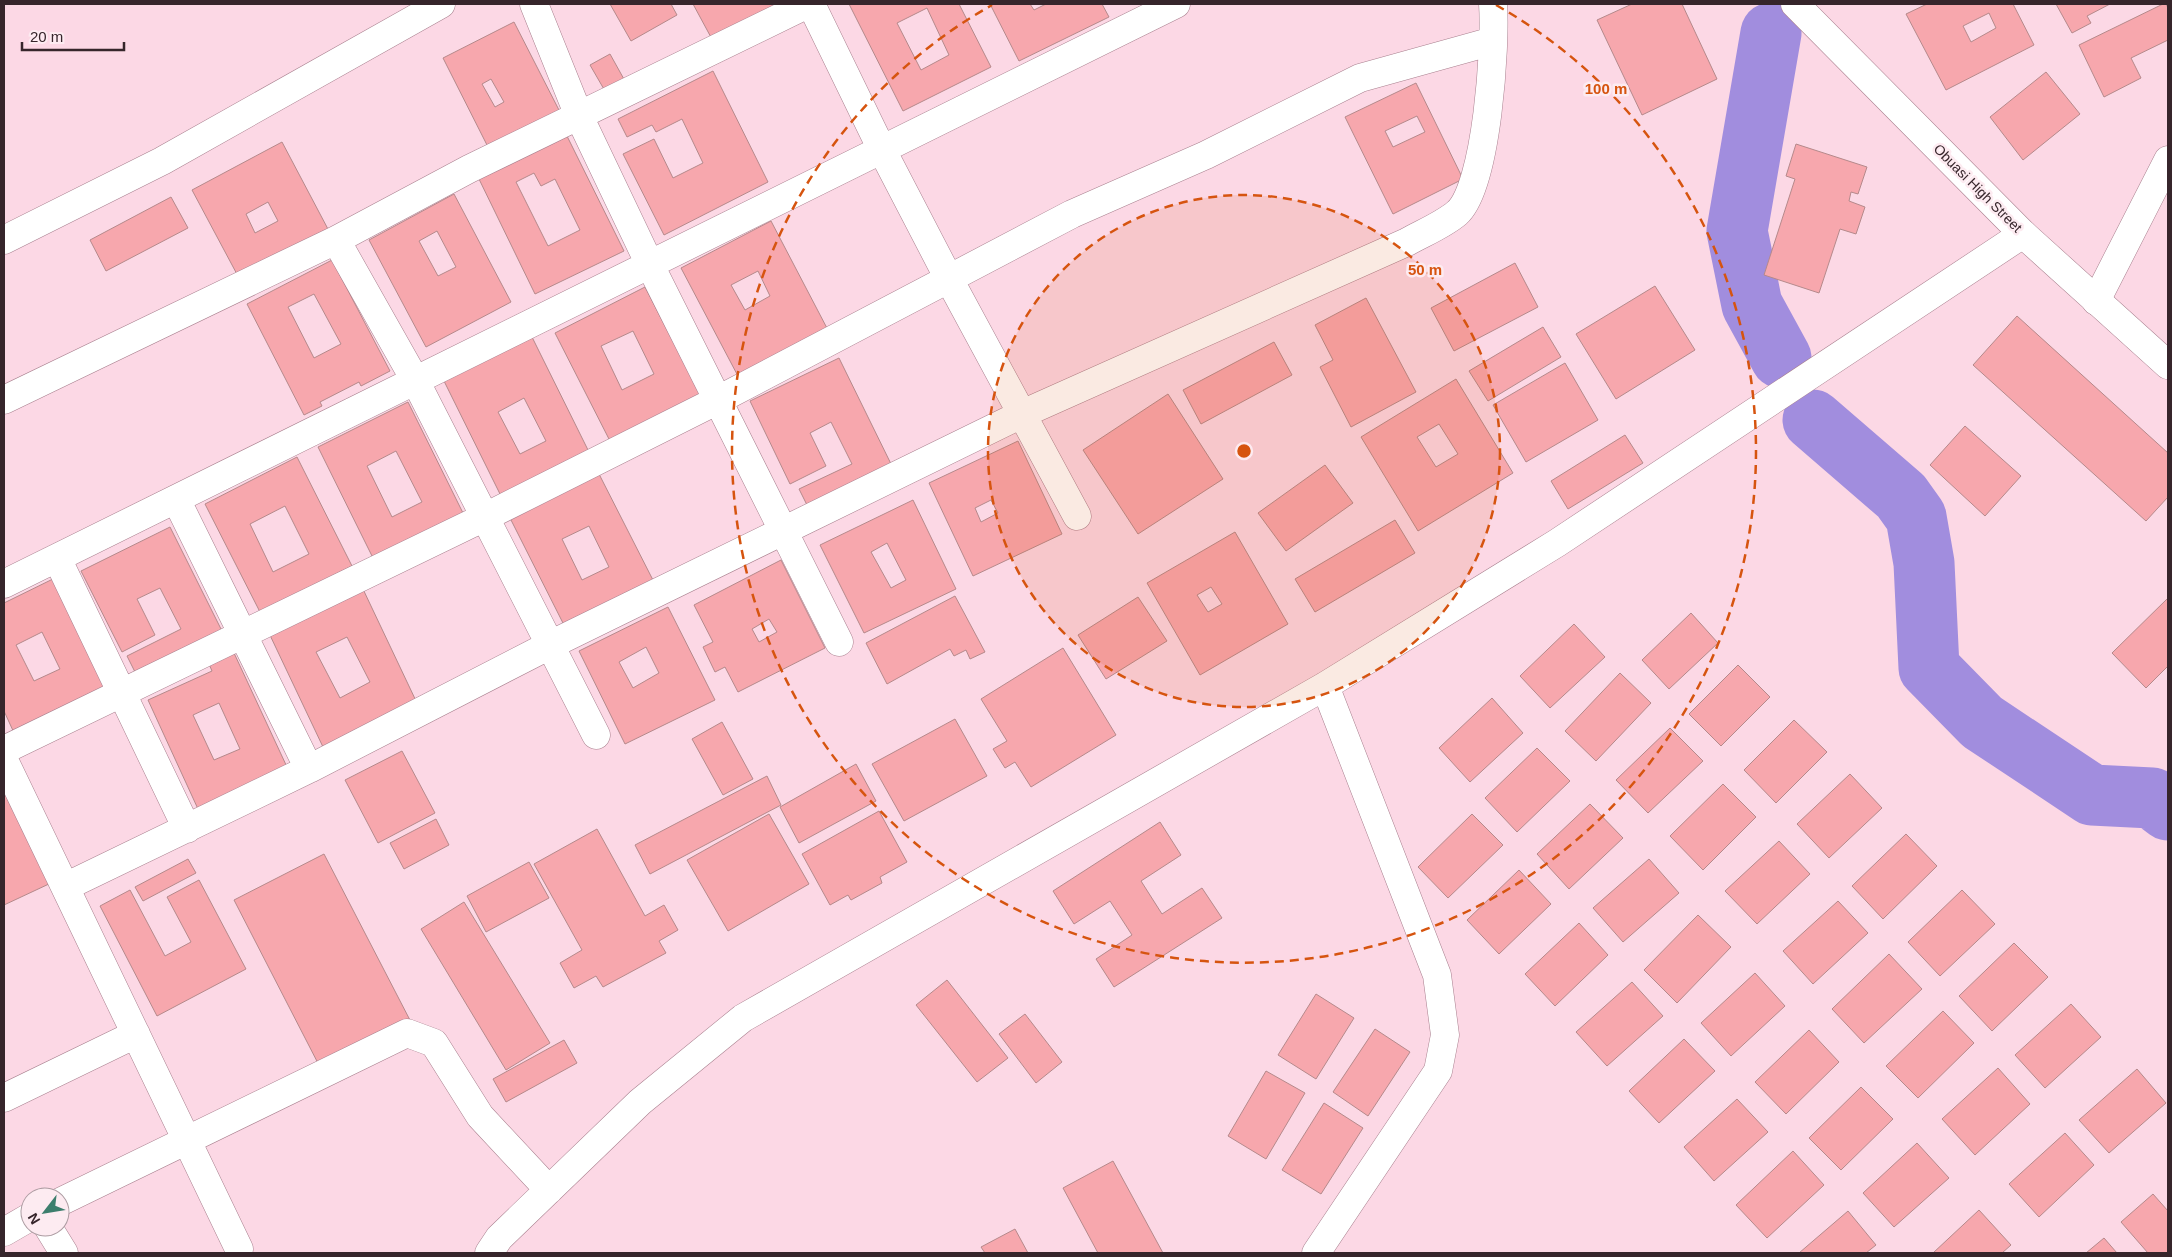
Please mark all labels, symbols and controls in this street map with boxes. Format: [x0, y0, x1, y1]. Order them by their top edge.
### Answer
scale bar [22, 20, 125, 52]
text: 20 m [30, 28, 63, 45]
text: 100 m [1585, 80, 1627, 97]
street label: Obuasi High Street [1931, 141, 2026, 236]
text: 50 m [1408, 261, 1442, 278]
centre of rings [1235, 442, 1253, 460]
north arrow [20, 1187, 70, 1237]
text: N [24, 1210, 43, 1227]

